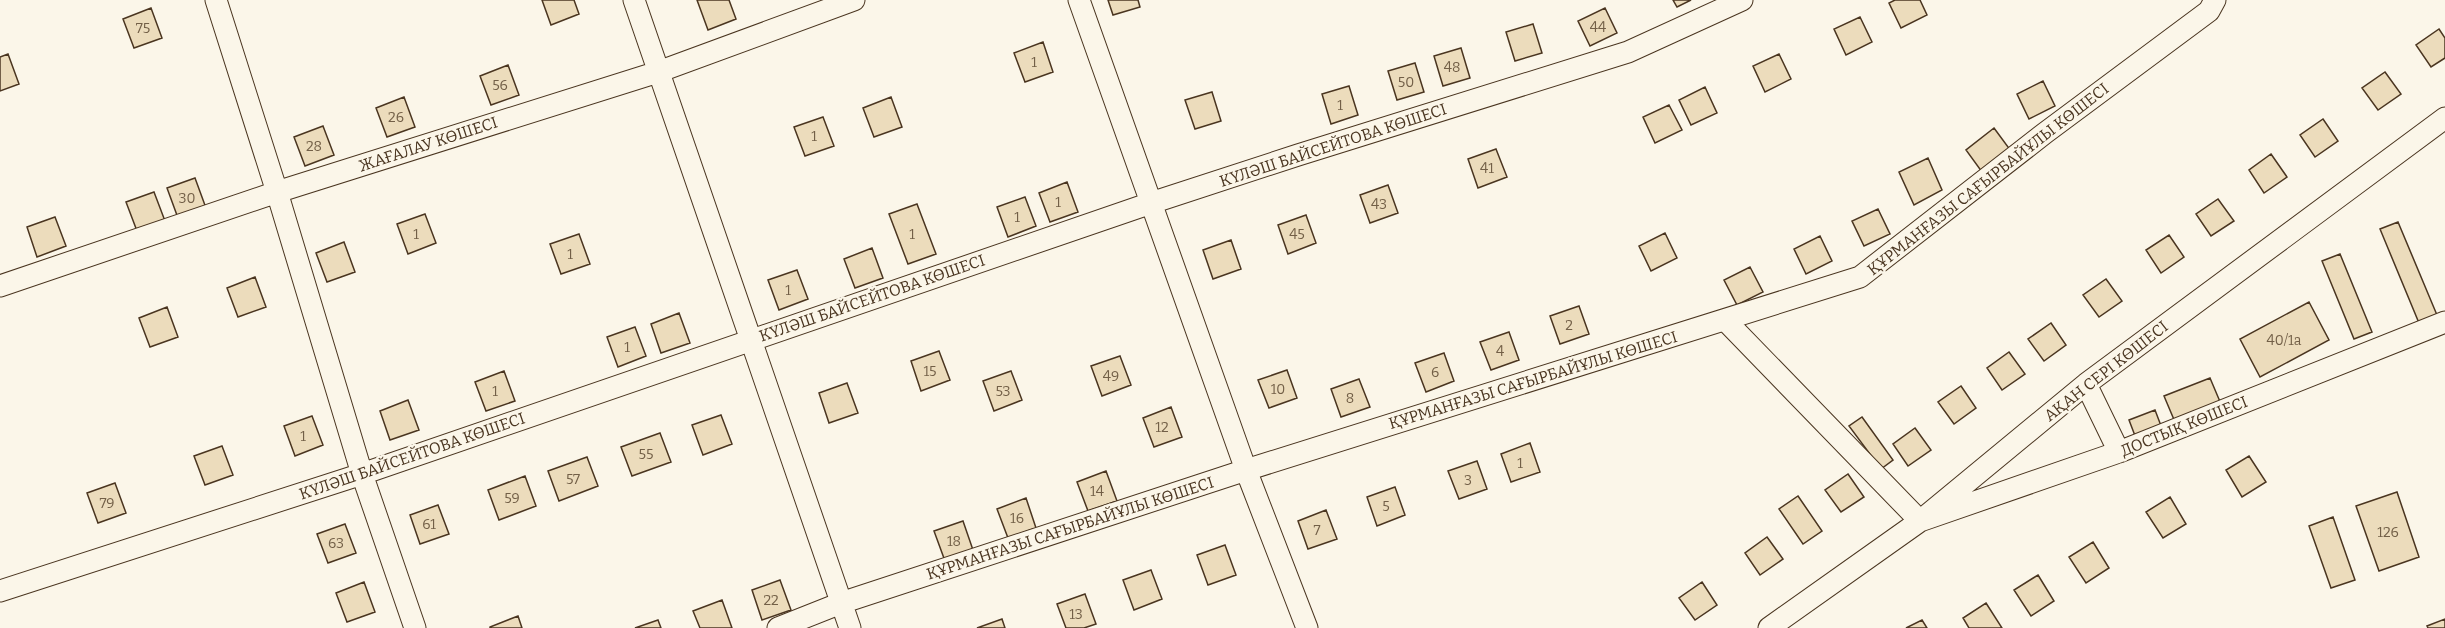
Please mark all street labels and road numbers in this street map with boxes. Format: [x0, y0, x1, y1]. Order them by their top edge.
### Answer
street label: ҚҰРМАНҒАЗЫ САҒЫРБАЙҰЛЫ КӨШЕСІ [1863, 78, 2112, 279]
street label: КҮЛӘШ БАЙСЕЙТОВА КӨШЕСІ [1217, 98, 1449, 191]
street label: ЖАҒАЛАУ КӨШЕСІ [356, 113, 500, 175]
street label: КҮЛӘШ БАЙСЕЙТОВА КӨШЕСІ [756, 249, 987, 346]
street label: АҚАН СЕРІ КӨШЕСІ [2040, 317, 2172, 425]
street label: ҚҰРМАНҒАЗЫ САҒЫРБАЙҰЛЫ КӨШЕСІ [1386, 326, 1680, 433]
street label: ДОСТЫҚ КӨШЕСІ [2118, 392, 2250, 460]
street label: КҮЛӘШ БАЙСЕЙТОВА КӨШЕСІ [296, 407, 527, 504]
street label: ҚҰРМАНҒАЗЫ САҒЫРБАЙҰЛЫ КӨШЕСІ [924, 472, 1216, 584]

